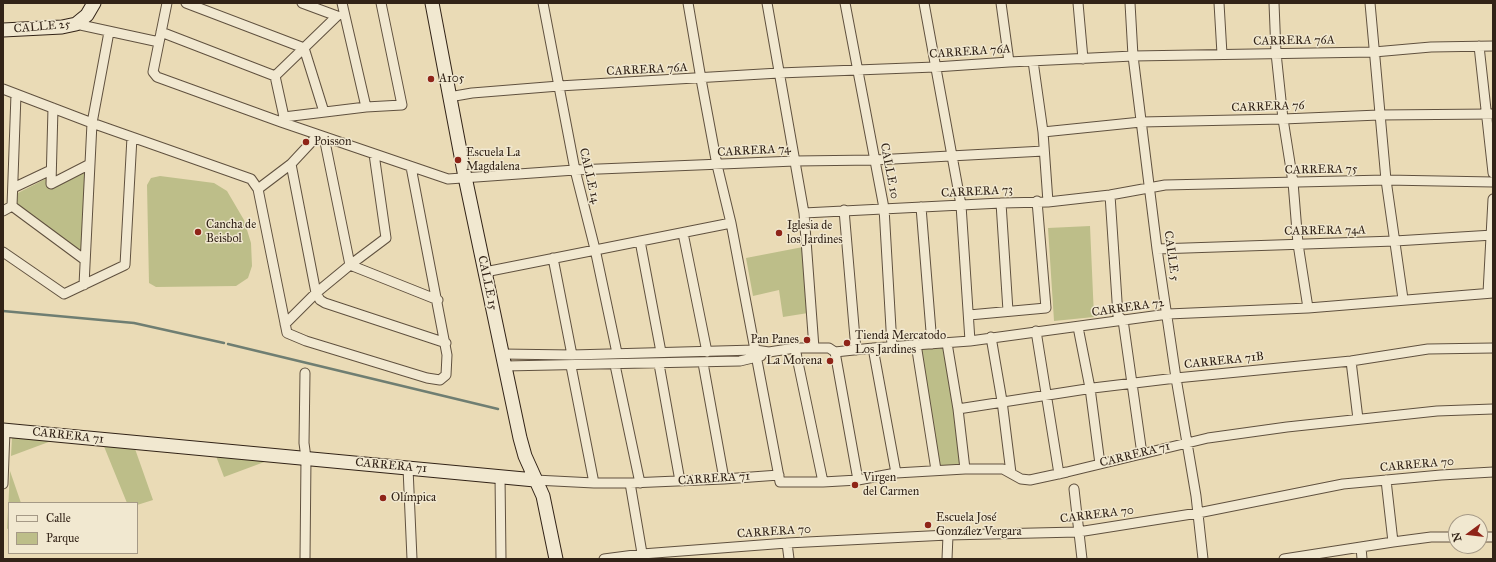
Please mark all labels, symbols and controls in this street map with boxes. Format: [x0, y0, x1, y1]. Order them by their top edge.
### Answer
street label: CALLE 25 [13, 17, 71, 37]
street label: CARRERA 76A [1253, 33, 1335, 49]
street label: CARRERA 76A [929, 42, 1011, 62]
street label: CARRERA 76A [606, 61, 688, 79]
place label: A105 [439, 72, 464, 86]
marker: A105 [426, 74, 436, 84]
street label: CARRERA 76 [1231, 99, 1305, 115]
place label: Poisson [314, 135, 351, 149]
marker: Poisson [301, 137, 311, 147]
street label: CARRERA 74 [717, 142, 791, 160]
street label: CALLE 10 [877, 142, 901, 200]
place label: Escuela La Magdalena [466, 146, 520, 174]
street label: CALLE 14 [576, 147, 602, 205]
marker: Escuela La Magdalena [453, 155, 463, 165]
street label: CARRERA 75 [1284, 162, 1358, 178]
street label: CARRERA 73 [941, 183, 1013, 201]
place label: Cancha de Beisbol [206, 218, 256, 246]
place label: Iglesia de los Jardines [787, 219, 843, 247]
street label: CARRERA 74A [1284, 223, 1366, 239]
marker: Cancha de Beisbol [193, 227, 203, 237]
marker: Iglesia de los Jardines [774, 228, 784, 238]
street label: CALLE 5 [1160, 230, 1182, 282]
street label: CALLE 15 [474, 254, 500, 312]
street label: CARRERA 72 [1091, 296, 1165, 320]
place label: Tienda Mercatodo Los Jardines [855, 329, 946, 357]
place label: Pan Panes [751, 333, 799, 347]
marker: Pan Panes [802, 335, 812, 345]
marker: Tienda Mercatodo Los Jardines [842, 338, 852, 348]
street label: CARRERA 71B [1184, 350, 1264, 372]
place label: La Morena [766, 354, 822, 368]
marker: La Morena [825, 356, 835, 366]
street label: CARRERA 71 [31, 425, 105, 447]
street label: CARRERA 71 [1098, 439, 1172, 471]
street label: CARRERA 70 [1379, 455, 1455, 475]
street label: CARRERA 71 [355, 456, 427, 476]
street label: CARRERA 71 [678, 469, 750, 489]
place label: Virgen del Carmen [863, 471, 919, 499]
marker: Virgen del Carmen [850, 480, 860, 490]
place label: Olímpica [391, 491, 436, 505]
marker: Olímpica [378, 493, 388, 503]
legend [8, 502, 138, 554]
street label: CARRERA 70 [1059, 503, 1135, 527]
text: Calle [46, 511, 71, 525]
place label: Escuela José González Vergara [936, 511, 1022, 539]
north arrow [1448, 514, 1488, 554]
marker: Escuela José González Vergara [923, 520, 933, 530]
street label: CARRERA 70 [736, 522, 812, 542]
text: Parque [46, 531, 79, 545]
text: N [1449, 531, 1464, 543]

